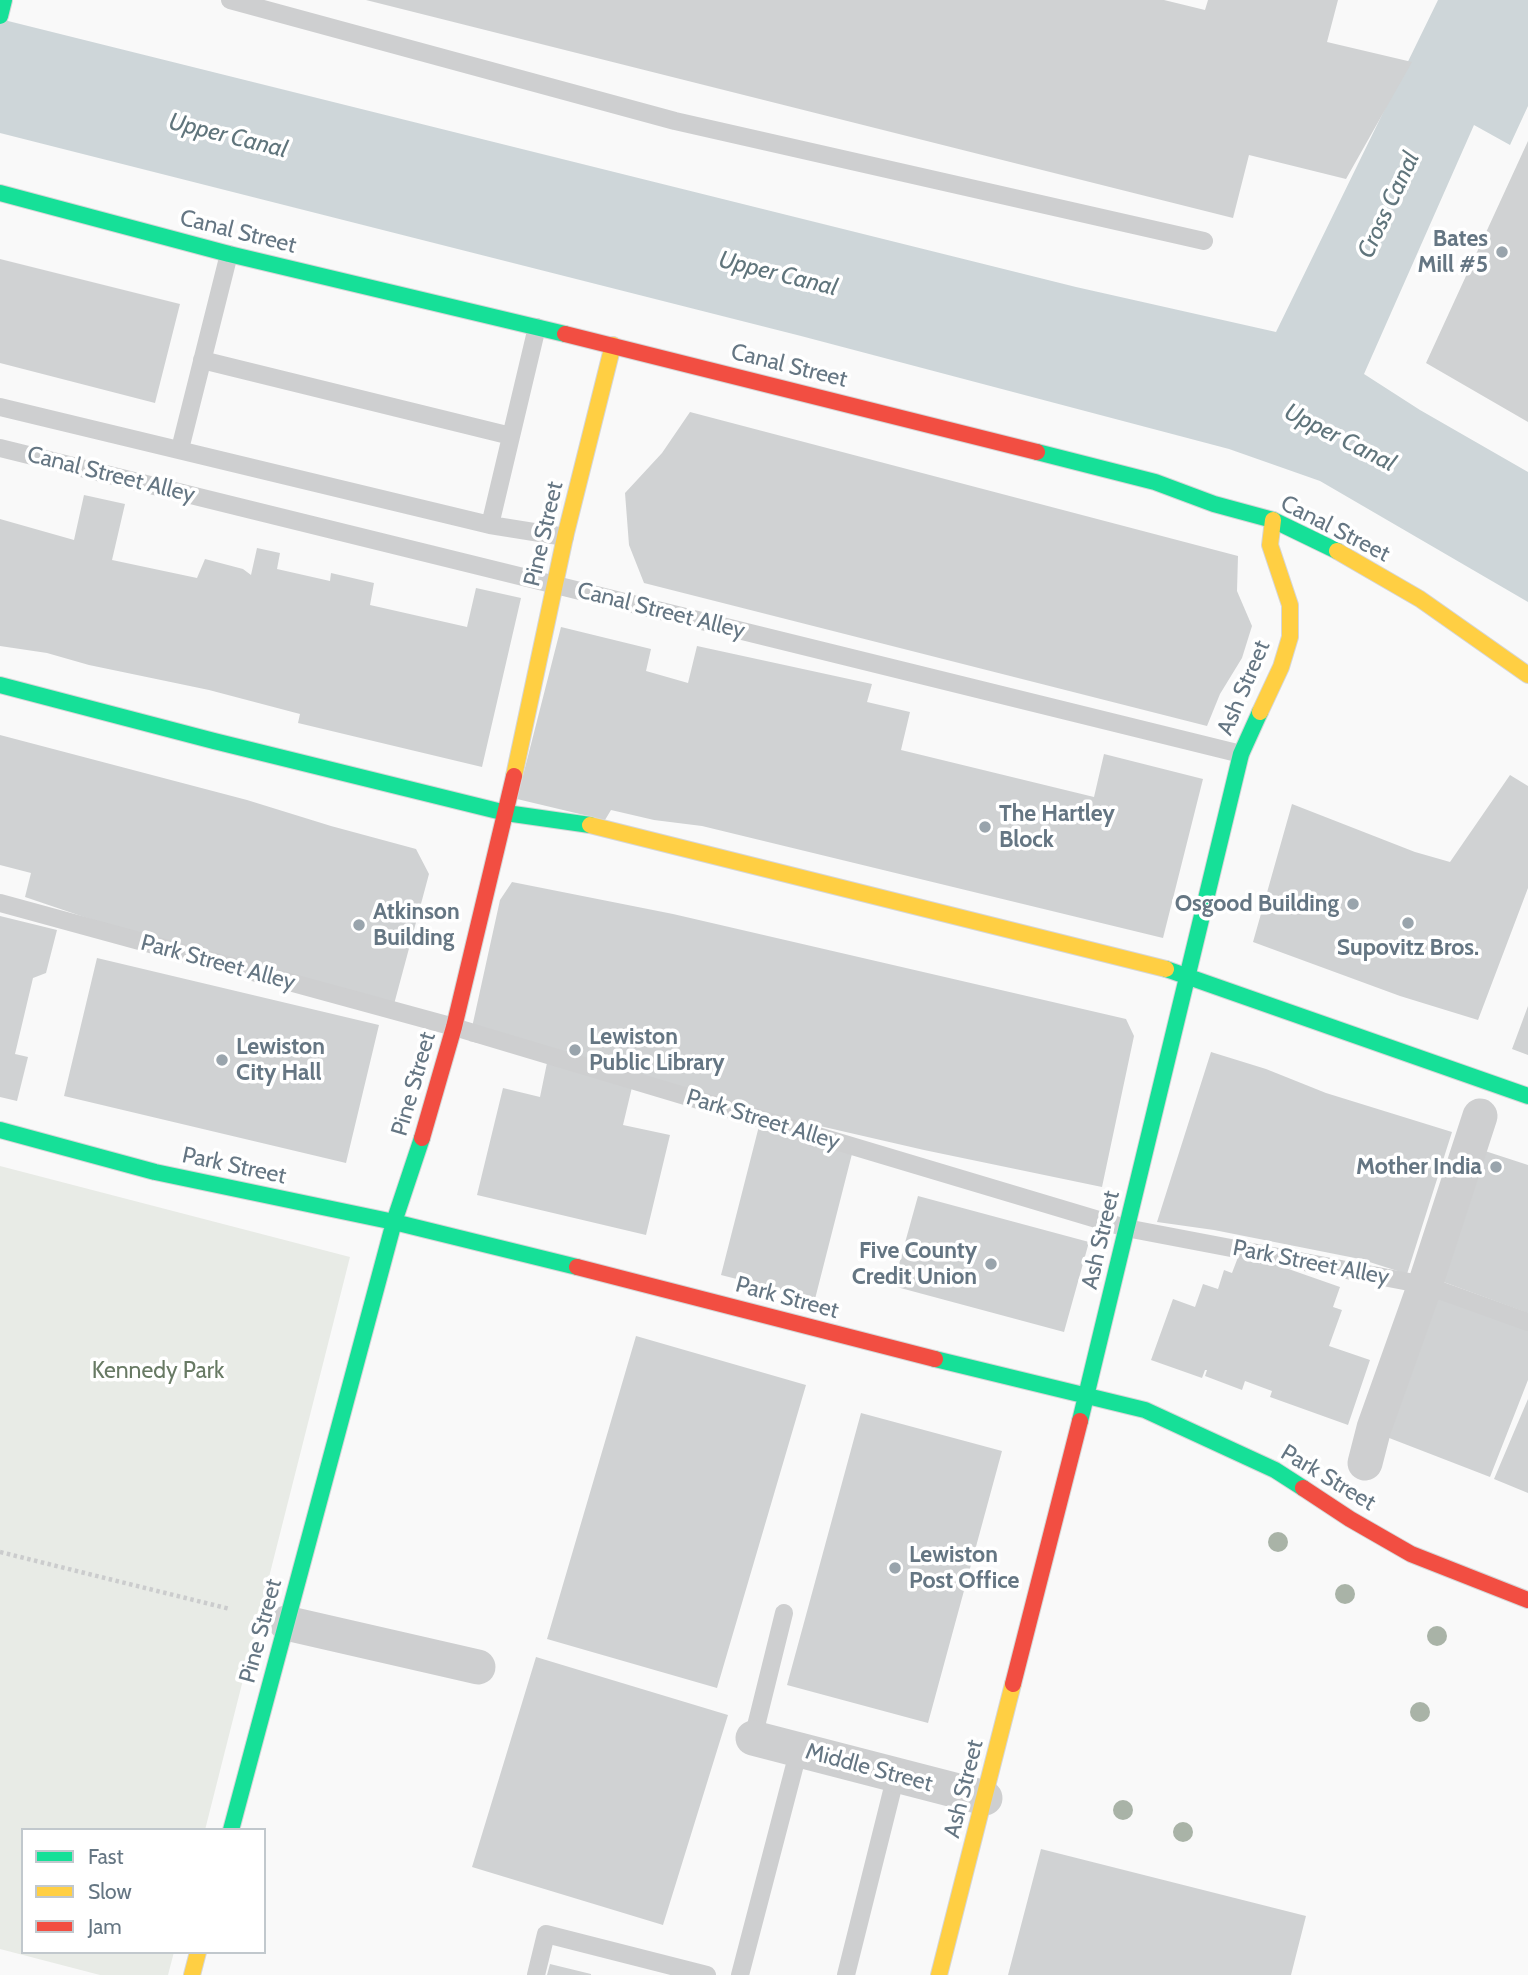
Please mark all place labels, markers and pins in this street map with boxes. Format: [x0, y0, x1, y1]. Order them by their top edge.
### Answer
place label: Bates Mill #5 [1418, 225, 1488, 279]
marker: Bates Mill #5 [1494, 244, 1510, 260]
place label: The Hartley Block [999, 800, 1115, 854]
marker: The Hartley Block [977, 819, 993, 835]
place label: Osgood Building [1175, 890, 1339, 918]
marker: Osgood Building [1345, 896, 1361, 912]
place label: Atkinson Building [373, 898, 460, 952]
marker: Supovitz Bros. [1400, 915, 1416, 931]
marker: Atkinson Building [351, 917, 367, 933]
place label: Supovitz Bros. [1337, 934, 1479, 962]
place label: Lewiston Public Library [589, 1023, 725, 1077]
place label: Lewiston City Hall [236, 1033, 325, 1087]
marker: Lewiston Public Library [567, 1042, 583, 1058]
marker: Lewiston City Hall [214, 1052, 230, 1068]
place label: Mother India [1356, 1153, 1482, 1181]
marker: Mother India [1488, 1159, 1504, 1175]
place label: Five County Credit Union [852, 1237, 977, 1291]
marker: Five County Credit Union [983, 1256, 999, 1272]
place label: Lewiston Post Office [909, 1541, 1019, 1595]
marker: Lewiston Post Office [887, 1560, 903, 1576]

